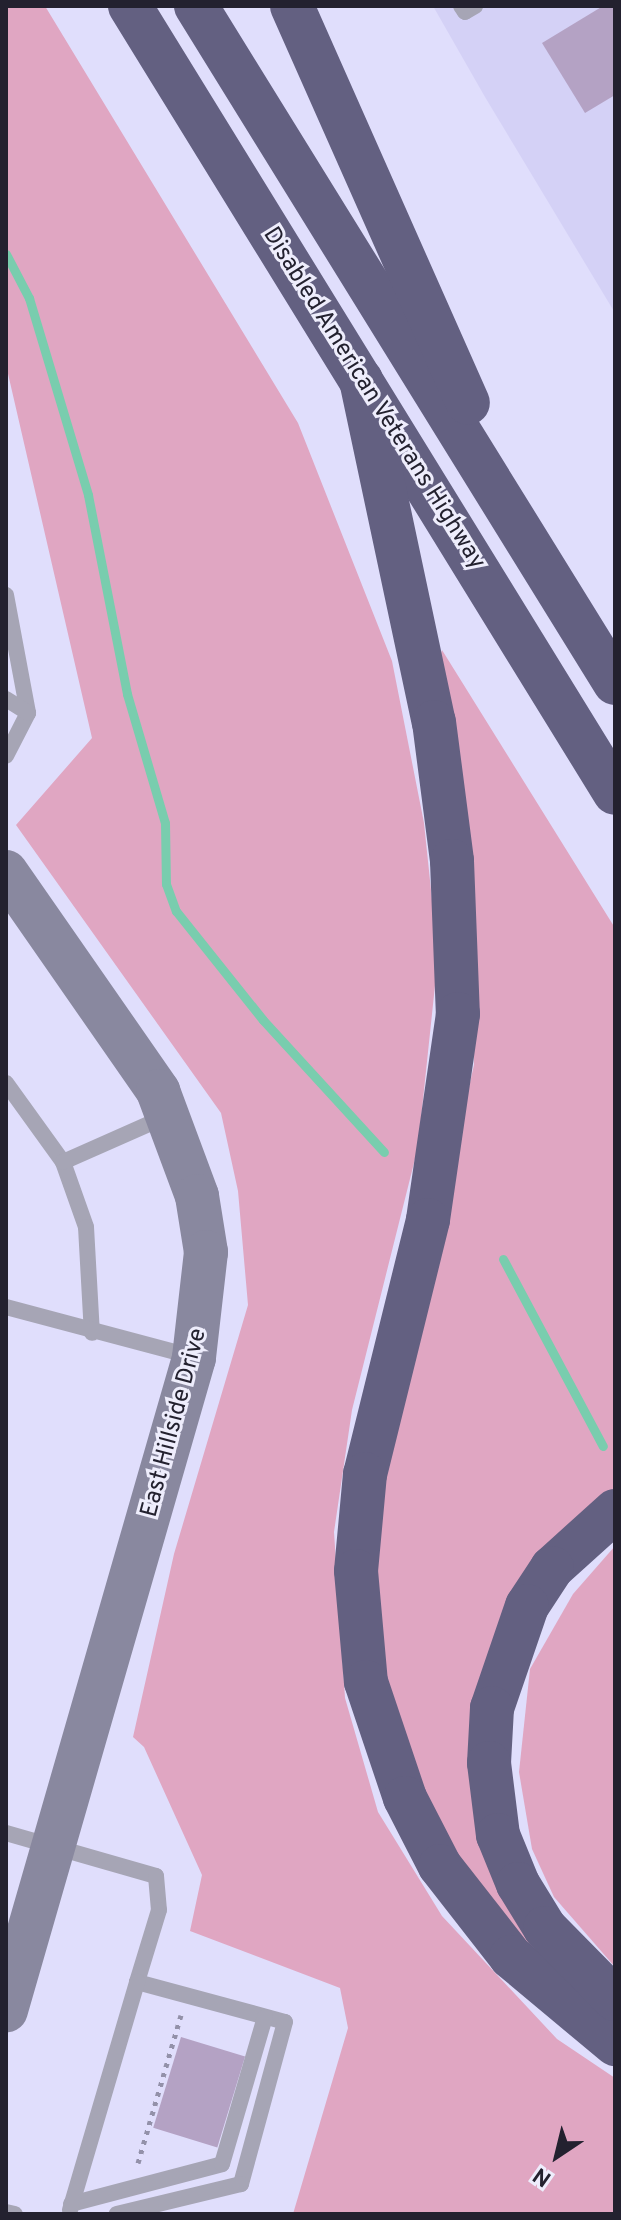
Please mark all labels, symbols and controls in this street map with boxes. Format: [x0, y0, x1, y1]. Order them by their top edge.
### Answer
street label: Disabled American Veterans Highway [255, 222, 491, 576]
street label: East Hillside Drive [136, 1325, 214, 1521]
north arrow [517, 2116, 597, 2196]
text: N [529, 2160, 557, 2192]

